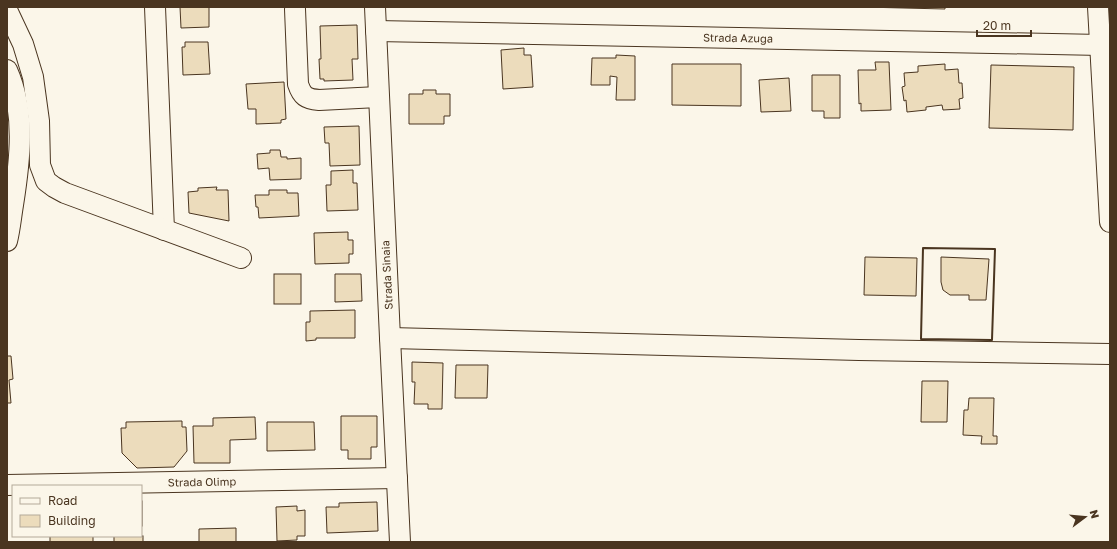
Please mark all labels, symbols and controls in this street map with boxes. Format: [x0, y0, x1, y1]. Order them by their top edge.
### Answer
scale bar [977, 12, 1031, 38]
text: 20 m [983, 18, 1011, 33]
street label: Strada Azuga [703, 30, 773, 45]
street label: Strada Sinaia [378, 240, 395, 310]
street label: Strada Olimp [168, 474, 237, 489]
legend [12, 485, 142, 537]
text: Road [48, 493, 77, 508]
north arrow [1065, 497, 1105, 537]
text: N [1088, 508, 1102, 520]
text: Building [48, 513, 96, 528]

